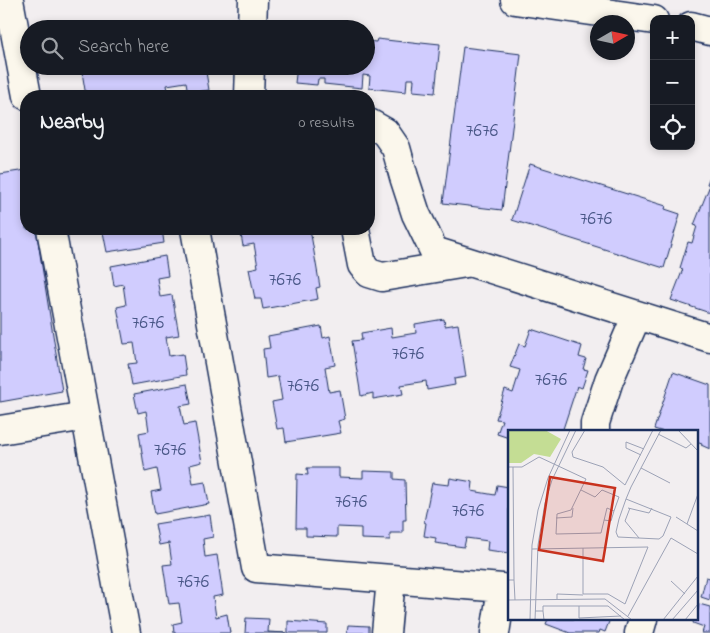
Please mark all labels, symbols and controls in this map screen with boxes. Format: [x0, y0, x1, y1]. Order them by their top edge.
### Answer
north arrow [590, 15, 635, 60]
map controls [650, 15, 695, 150]
button: + [650, 15, 695, 60]
search box [20, 20, 375, 75]
icon: search [38, 34, 66, 62]
text: Search here [78, 34, 169, 61]
button: − [650, 60, 695, 105]
button: locate [650, 105, 695, 150]
text: Nearby [40, 108, 104, 138]
text: 0 results [299, 111, 355, 135]
house number: 7676 [466, 118, 498, 145]
house number: 7676 [580, 206, 612, 233]
house number: 7676 [269, 267, 301, 294]
house number: 7676 [132, 310, 164, 337]
house number: 7676 [392, 341, 424, 368]
house number: 7676 [535, 367, 567, 394]
house number: 7676 [287, 373, 319, 400]
inset map [508, 430, 698, 620]
house number: 7676 [154, 437, 186, 464]
house number: 7676 [335, 489, 367, 516]
house number: 7676 [452, 498, 484, 525]
house number: 7676 [177, 569, 209, 596]

